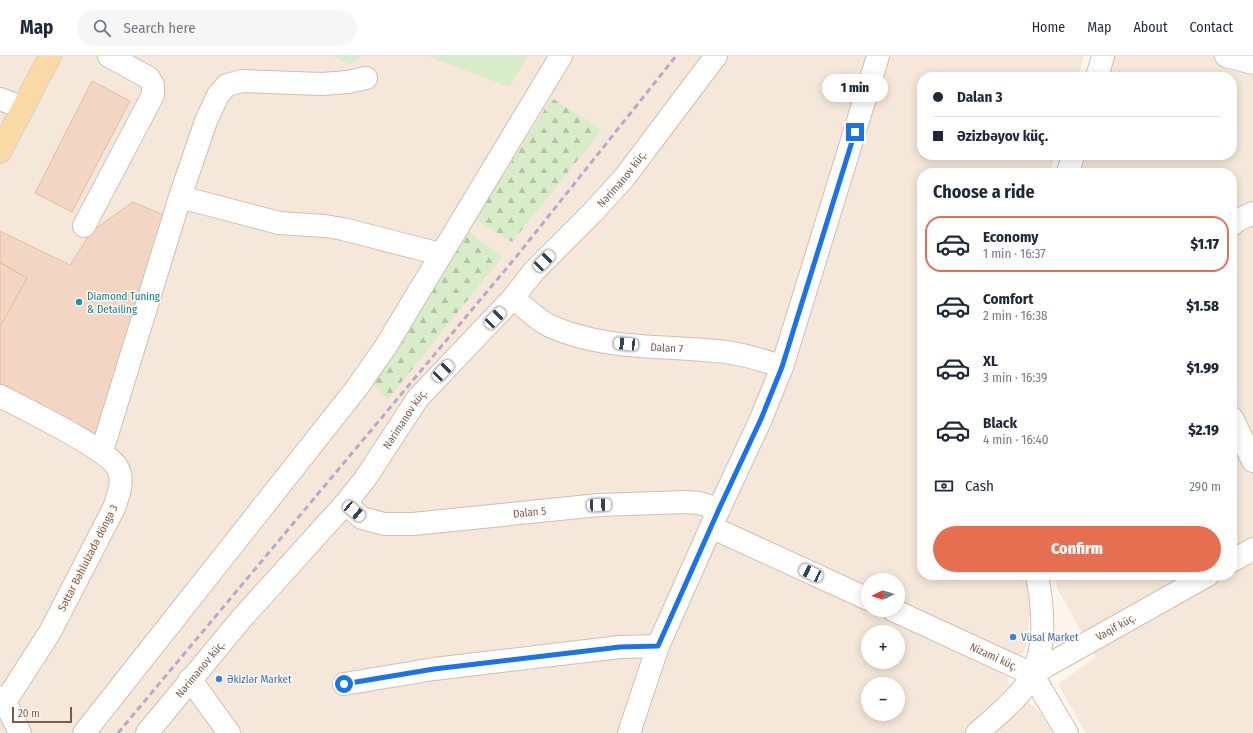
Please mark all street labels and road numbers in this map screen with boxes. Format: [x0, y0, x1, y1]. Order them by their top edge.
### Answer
street label: Nərimanov küç. [594, 148, 649, 210]
street label: Dalan 7 [650, 340, 684, 355]
street label: Nərimanov küç. [380, 386, 430, 451]
street label: Səttar Bəhlulzadə döngə 3 [55, 502, 121, 614]
street label: Dalan 5 [512, 504, 547, 520]
street label: Vaqif küç. [1094, 611, 1138, 643]
street label: Nərimanov küç. [173, 638, 227, 700]
street label: Nizami küç. [968, 640, 1020, 673]

